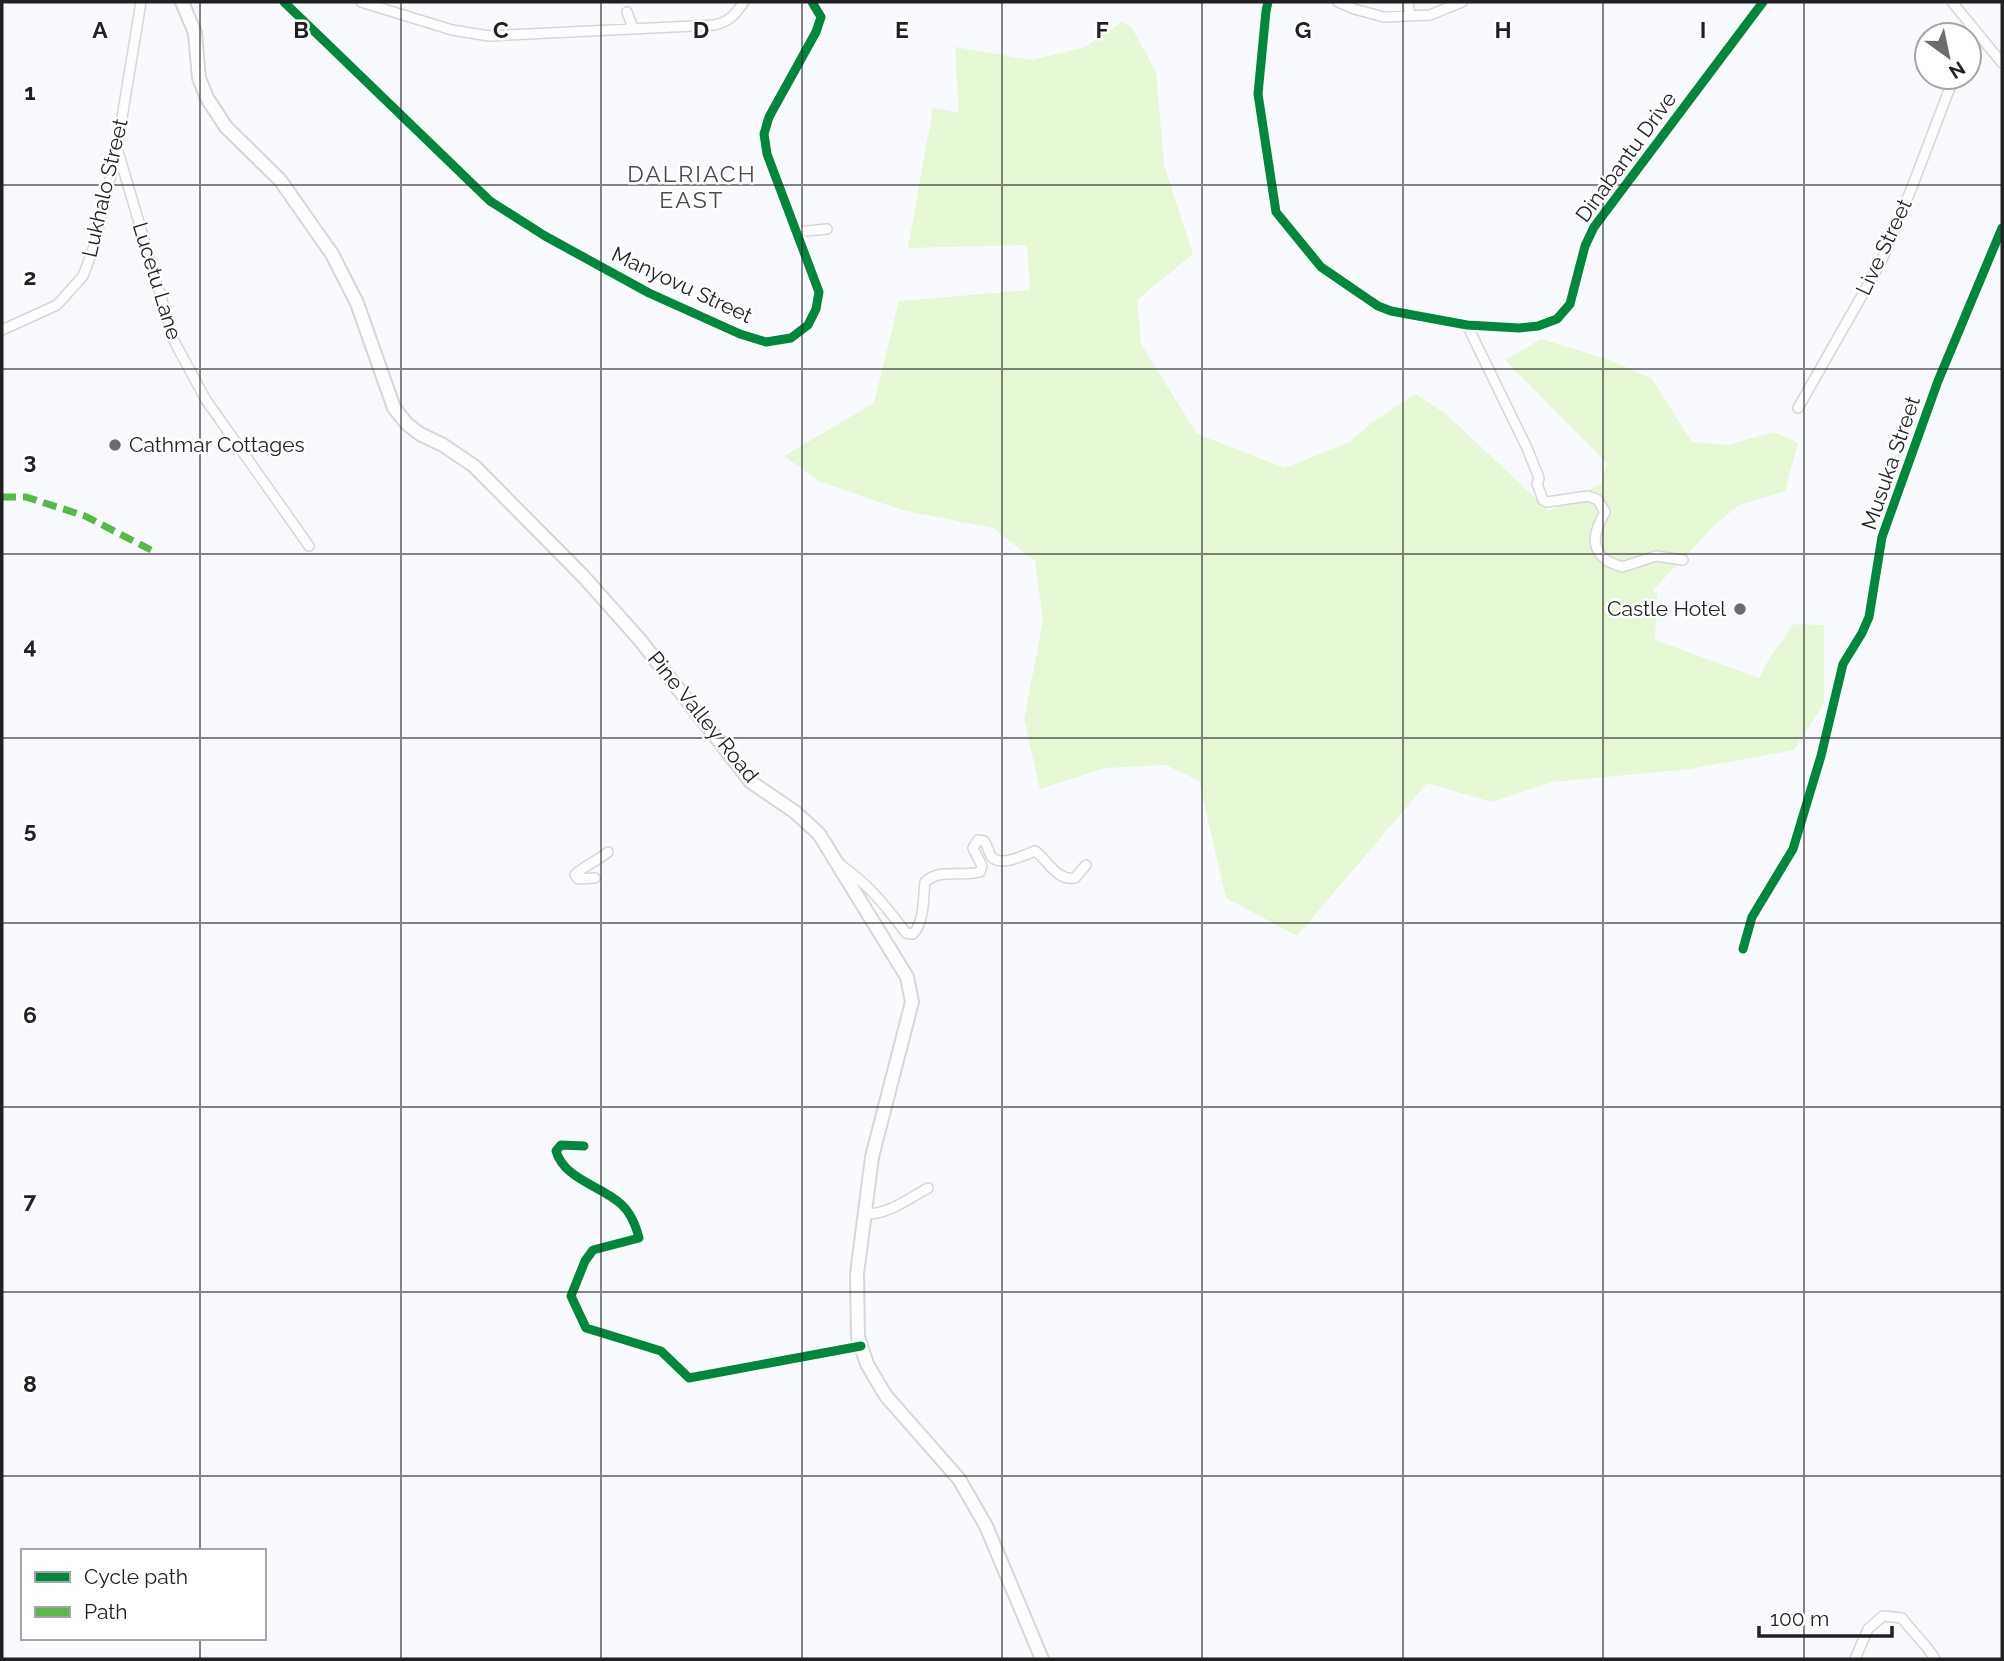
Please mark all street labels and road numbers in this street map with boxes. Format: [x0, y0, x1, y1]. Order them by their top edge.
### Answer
street label: Dinabantu Drive [1570, 87, 1681, 227]
street label: Lukhalo Street [76, 116, 133, 260]
street label: Live Street [1850, 195, 1917, 299]
street label: Lucetu Lane [128, 219, 187, 343]
street label: Manyovu Street [608, 241, 756, 328]
street label: Musuka Street [1856, 393, 1925, 533]
street label: Pine Valley Road [643, 646, 764, 787]

